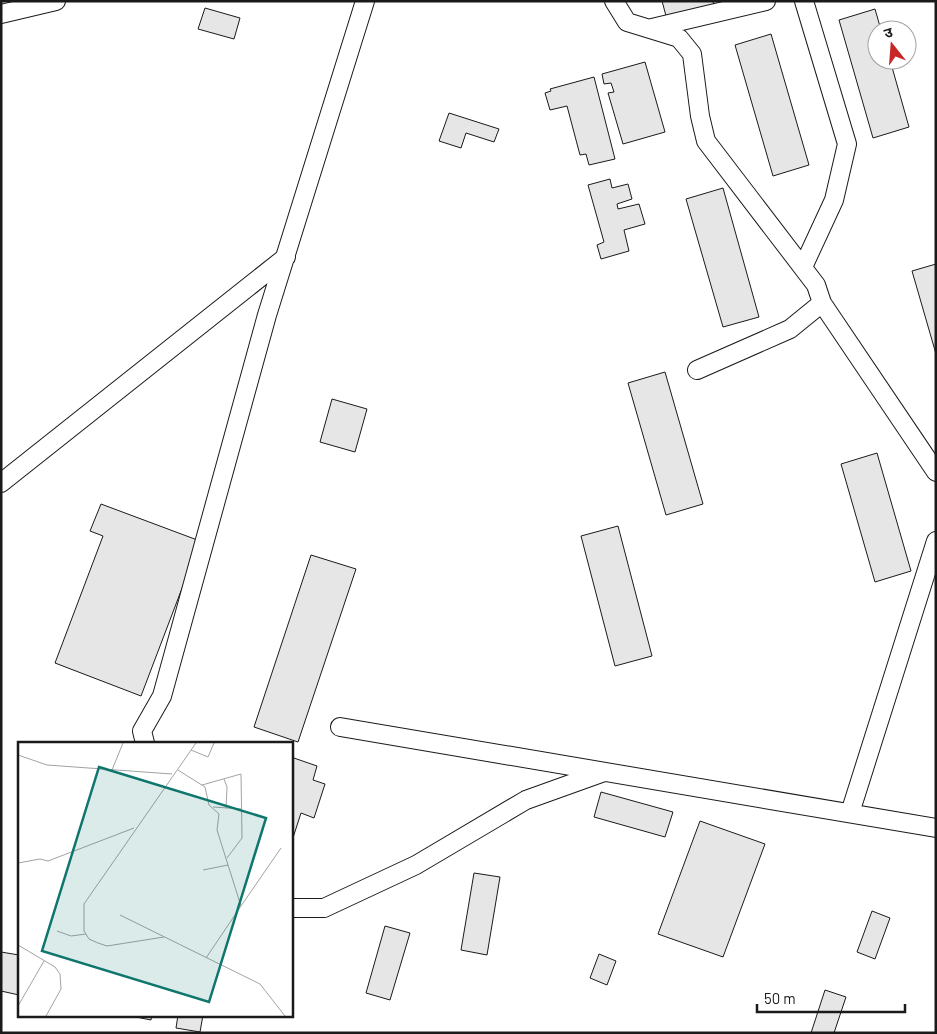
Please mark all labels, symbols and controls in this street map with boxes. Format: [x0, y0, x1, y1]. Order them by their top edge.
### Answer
north arrow [867, 20, 917, 70]
text: उ [882, 23, 895, 41]
inset map [18, 742, 292, 1016]
scale bar [757, 982, 904, 1014]
text: 50 m [764, 989, 796, 1007]

